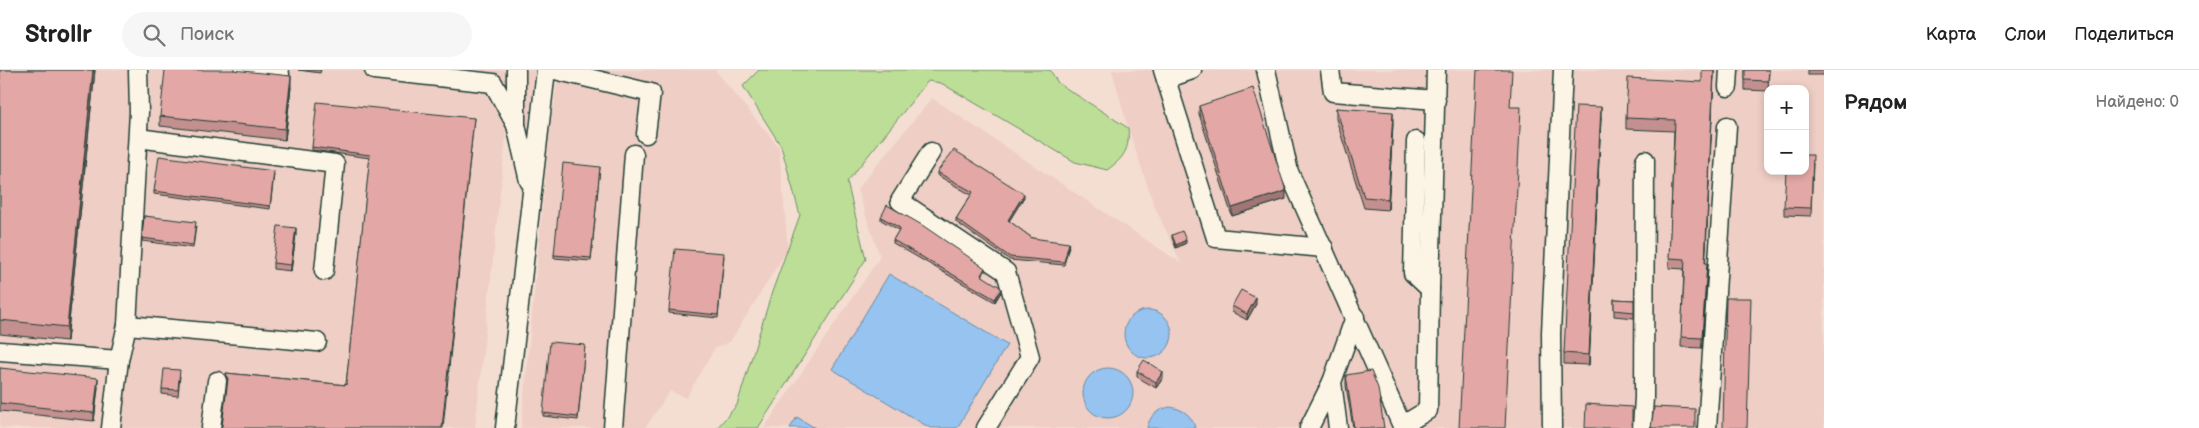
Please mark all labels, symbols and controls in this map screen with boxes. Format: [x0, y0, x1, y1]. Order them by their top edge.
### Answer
search box [122, 12, 472, 57]
text: Strollr [25, 20, 92, 49]
icon: search [140, 21, 168, 49]
text: Поиск [180, 23, 234, 46]
text: Карта [1926, 24, 1976, 45]
text: Слои [2004, 24, 2046, 45]
text: Поделиться [2074, 24, 2174, 45]
map controls [1764, 85, 1809, 175]
button: + [1764, 85, 1809, 130]
text: Рядом [1844, 90, 1907, 115]
text: Найдено: 0 [2096, 93, 2179, 112]
button: − [1764, 130, 1809, 175]

